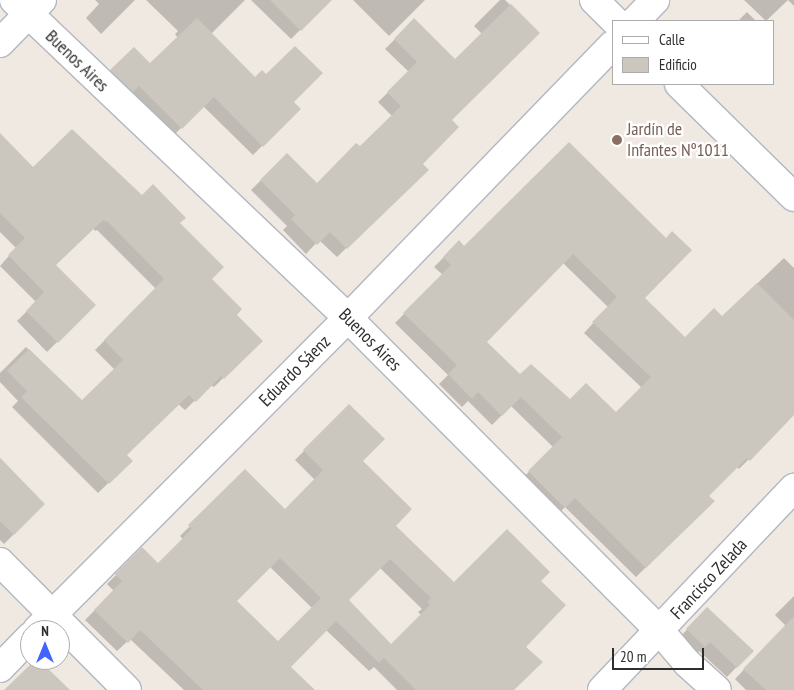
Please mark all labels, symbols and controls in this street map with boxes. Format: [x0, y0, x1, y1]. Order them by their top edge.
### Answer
legend [612, 20, 774, 85]
street label: Buenos Aires [41, 25, 113, 97]
text: Calle [659, 30, 685, 49]
text: Edificio [659, 55, 697, 74]
place label: Jardín de Infantes Nº1011 [627, 119, 729, 162]
marker: Jardín de Infantes Nº1011 [611, 134, 623, 146]
street label: Buenos Aires [334, 304, 406, 376]
street label: Eduardo Sáenz [255, 331, 335, 411]
street label: Francisco Zelada [666, 534, 752, 624]
north arrow [20, 620, 70, 670]
text: N [41, 622, 49, 640]
scale bar [614, 638, 706, 670]
text: 20 m [620, 647, 646, 666]

